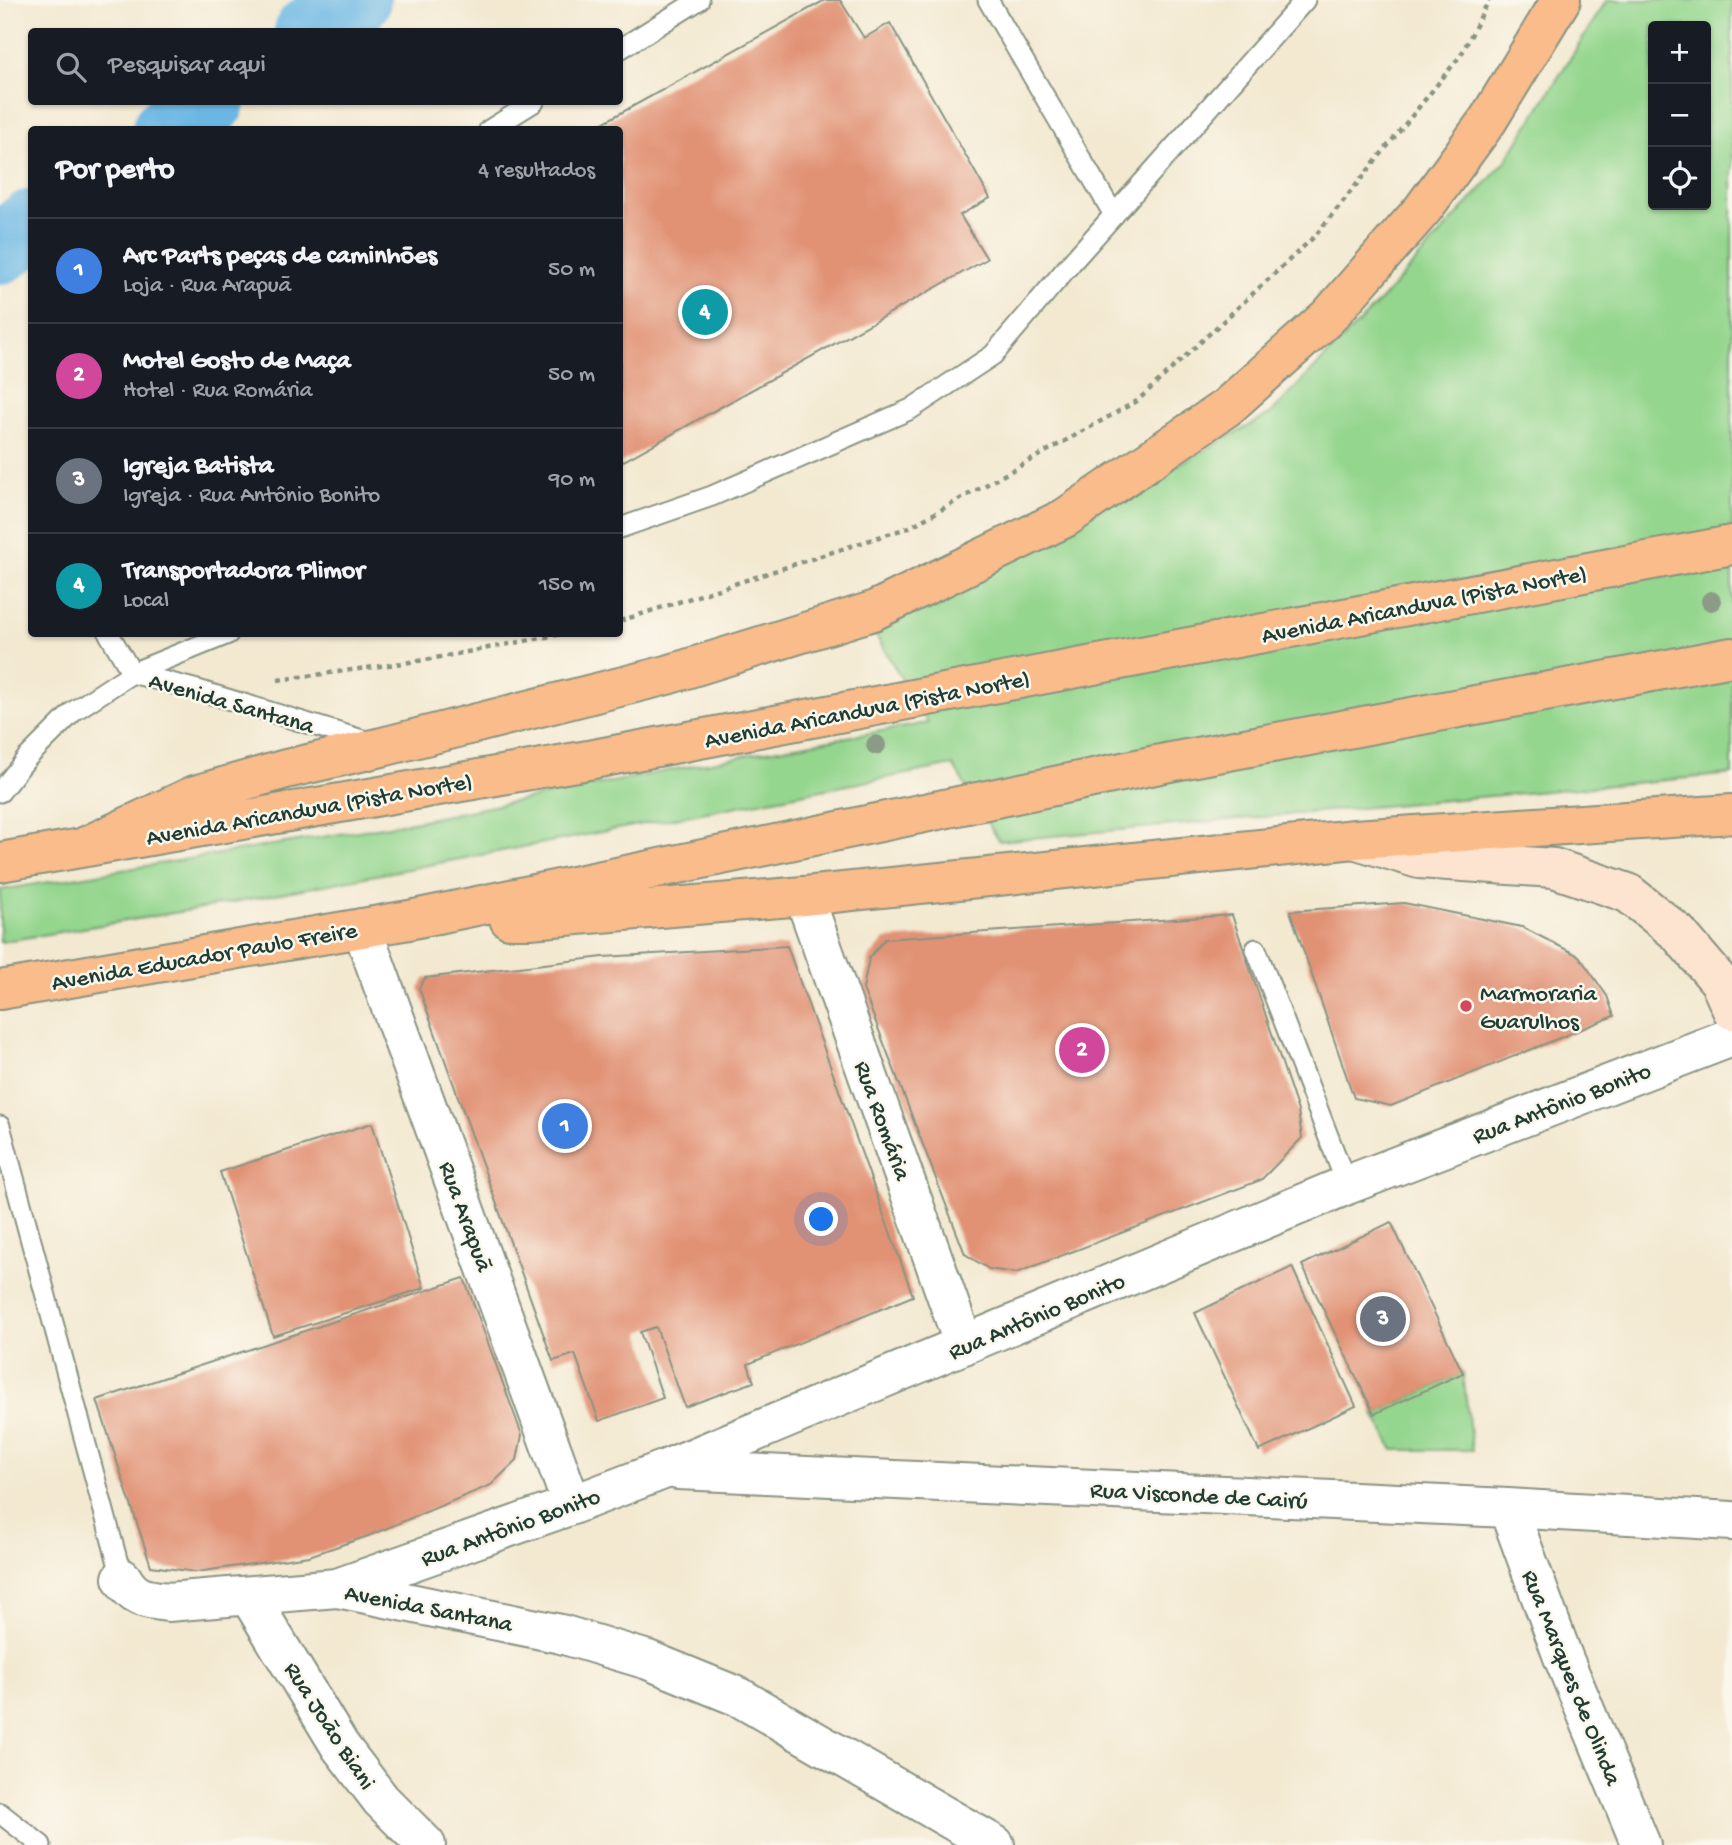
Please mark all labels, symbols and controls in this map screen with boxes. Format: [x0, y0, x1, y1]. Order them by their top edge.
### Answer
map controls [1648, 21, 1711, 210]
button: + [1648, 21, 1711, 84]
search box [28, 28, 623, 105]
icon: search [52, 48, 90, 86]
text: Pesquisar aqui [108, 51, 266, 82]
button: − [1648, 84, 1711, 147]
button: locate [1648, 147, 1711, 210]
text: Por perto [56, 154, 175, 189]
text: 4 resultados [478, 158, 595, 185]
text: Arc Parts peças de caminhões [123, 242, 437, 273]
text: 1 [74, 257, 84, 284]
text: 50 m [548, 257, 595, 284]
text: Loja · Rua Arapuã [123, 273, 291, 300]
pin: 4 [682, 286, 728, 338]
text: Motel Gosto de Maça [123, 347, 351, 378]
text: 2 [73, 362, 85, 389]
text: 50 m [548, 362, 595, 389]
text: Hotel · Rua Romária [123, 378, 313, 405]
text: Igreja Batista [123, 452, 273, 483]
text: 3 [73, 467, 85, 494]
text: 90 m [549, 467, 595, 494]
text: Igreja · Rua Antônio Bonito [123, 483, 380, 510]
text: Transportadora Plimor [123, 557, 365, 588]
street label: Avenida Aricanduva (Pista Norte) [1259, 561, 1590, 652]
text: 4 [74, 572, 84, 599]
text: 150 m [539, 572, 595, 599]
text: Local [123, 588, 169, 615]
street label: Avenida Aricanduva (Pista Norte) [702, 666, 1033, 757]
street label: Avenida Santana [145, 668, 318, 743]
street label: Avenida Aricanduva (Pista Norte) [144, 768, 475, 854]
street label: Avenida Educador Paulo Freire [50, 917, 360, 1000]
place label: Marmoraria Guarulhos [1480, 981, 1597, 1038]
marker: Marmoraria Guarulhos [1458, 998, 1474, 1014]
pin: 2 [1059, 1024, 1105, 1076]
street label: Rua Romária [846, 1057, 916, 1186]
street label: Rua Antônio Bonito [1469, 1058, 1656, 1153]
pin: 1 [542, 1100, 588, 1152]
street label: Rua Arapuã [430, 1158, 497, 1277]
your location [804, 1202, 838, 1236]
street label: Rua Antônio Bonito [945, 1268, 1130, 1368]
pin: 3 [1360, 1293, 1406, 1345]
street label: Rua Visconde de Cairú [1089, 1477, 1308, 1518]
street label: Rua Antônio Bonito [417, 1483, 605, 1575]
street label: Rua Marques de Olinda [1513, 1566, 1626, 1791]
street label: Avenida Santana [342, 1580, 515, 1641]
street label: Rua João Biani [276, 1657, 380, 1796]

